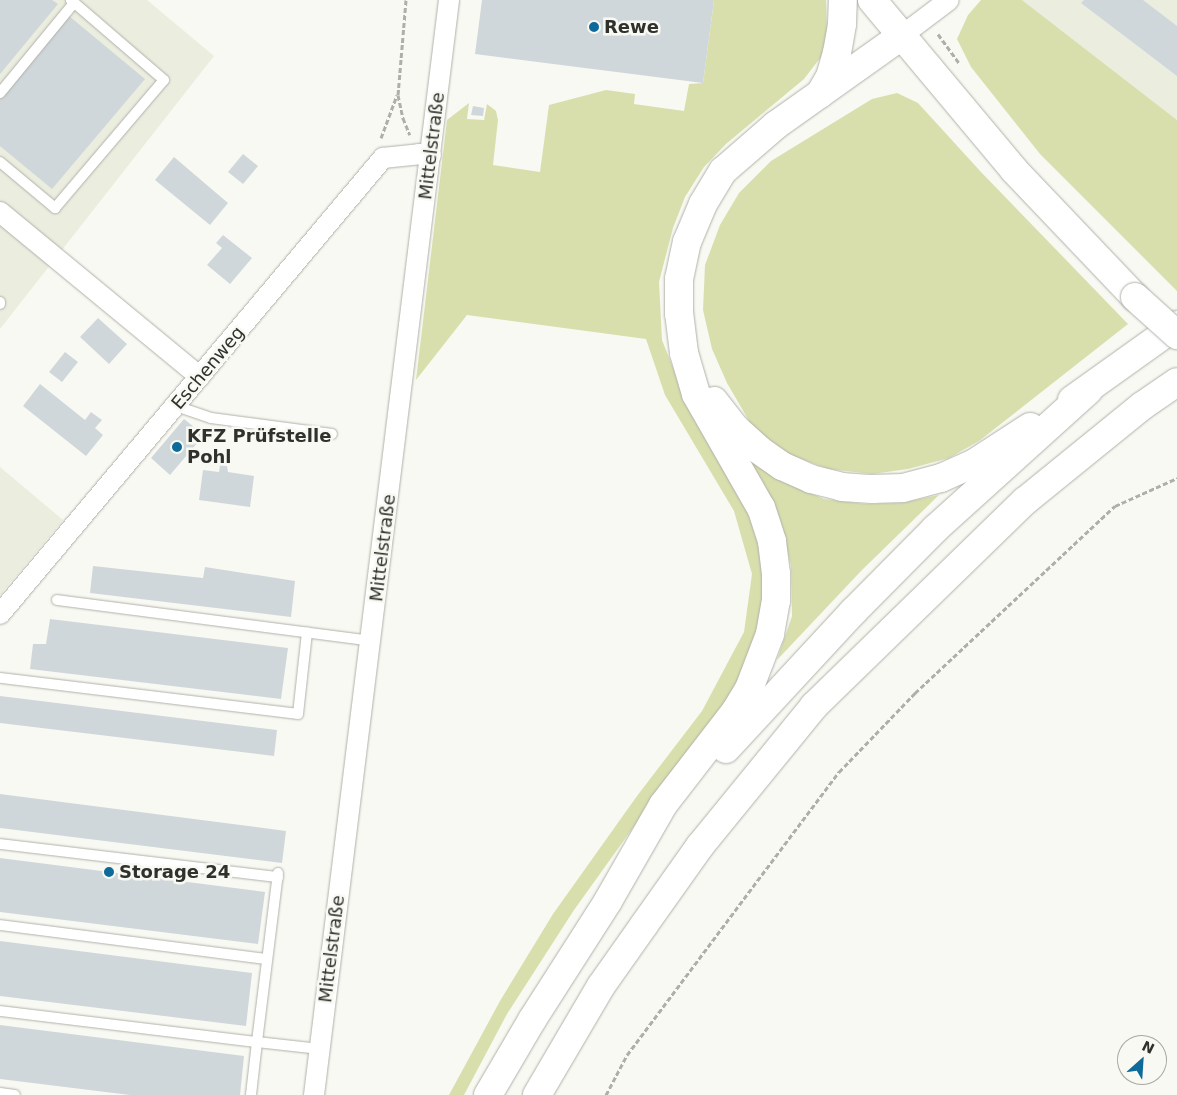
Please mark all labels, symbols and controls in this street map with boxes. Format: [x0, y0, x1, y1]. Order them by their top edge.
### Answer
place label: Rewe [604, 16, 659, 38]
marker: Rewe [588, 21, 600, 33]
street label: Mittelstraße [415, 91, 449, 201]
street label: Eschenweg [167, 322, 249, 414]
place label: KFZ Prüfstelle Pohl [187, 426, 331, 468]
marker: KFZ Prüfstelle Pohl [171, 441, 183, 453]
street label: Mittelstraße [366, 493, 400, 603]
place label: Storage 24 [119, 861, 230, 883]
marker: Storage 24 [103, 866, 115, 878]
street label: Mittelstraße [315, 894, 349, 1004]
north arrow [1117, 1035, 1167, 1085]
text: N [1139, 1038, 1157, 1057]

